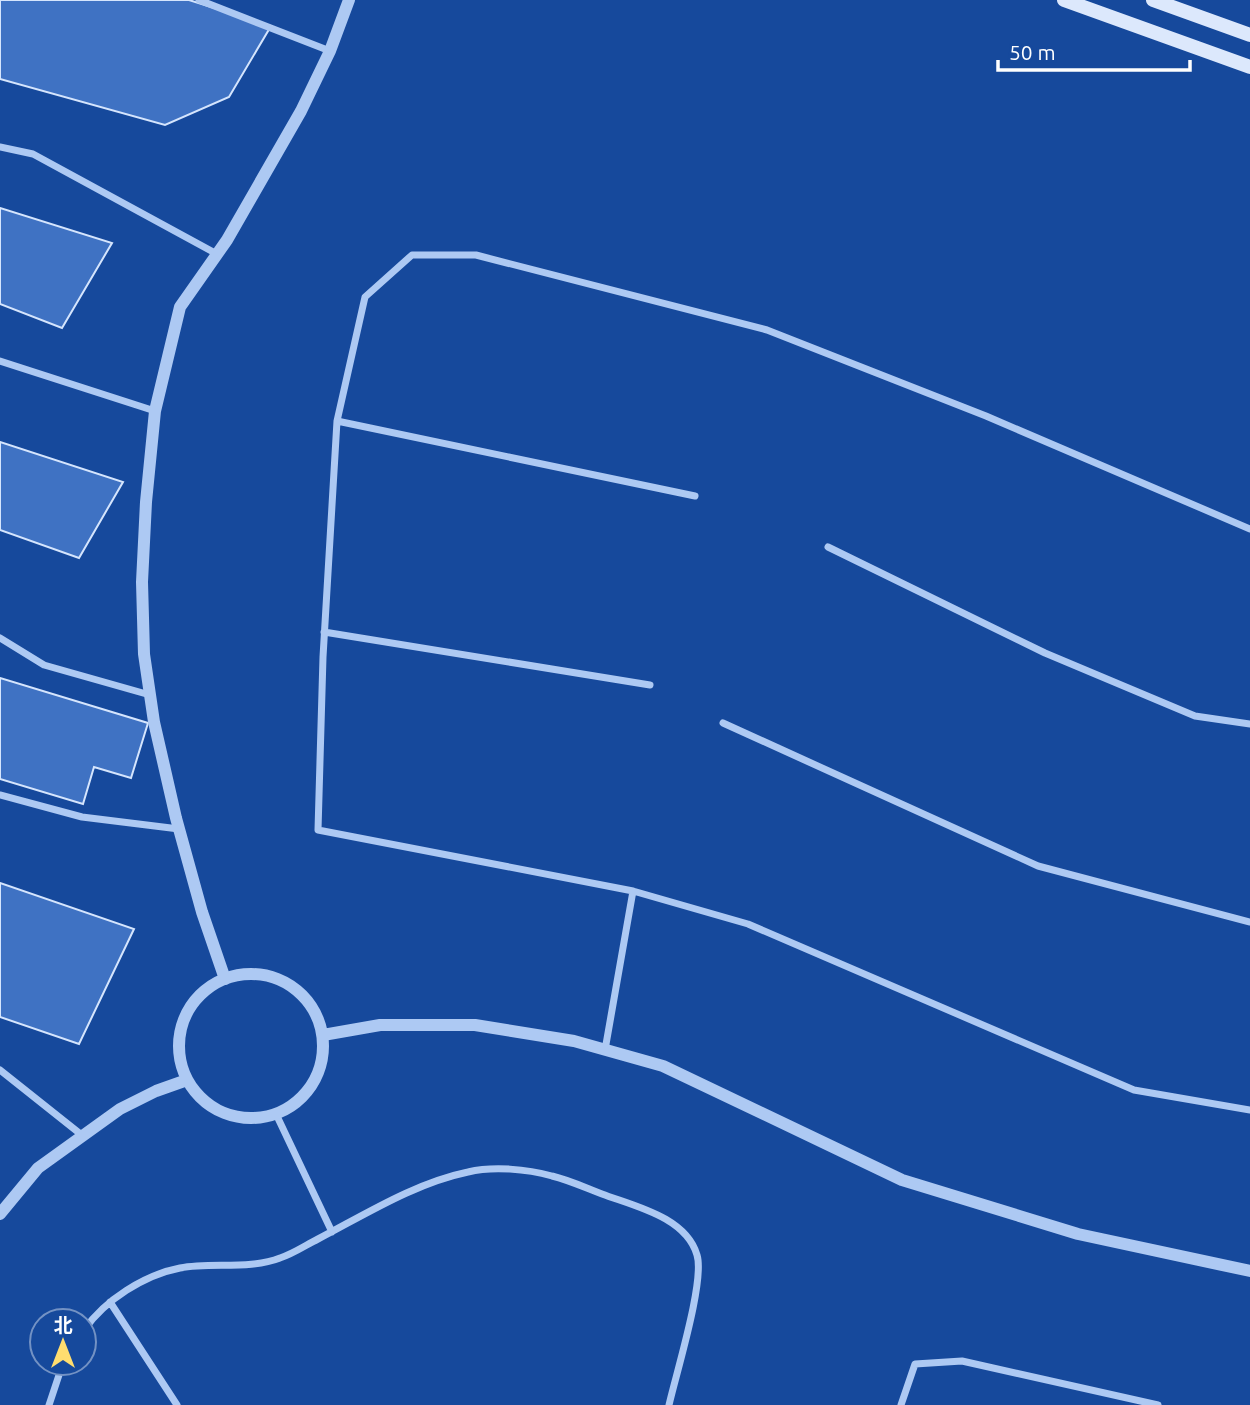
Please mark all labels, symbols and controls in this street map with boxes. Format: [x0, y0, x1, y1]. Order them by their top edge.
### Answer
scale bar [998, 28, 1190, 72]
text: 50 m [1009, 40, 1056, 64]
north arrow [28, 1307, 98, 1377]
text: 北 [53, 1314, 73, 1336]

